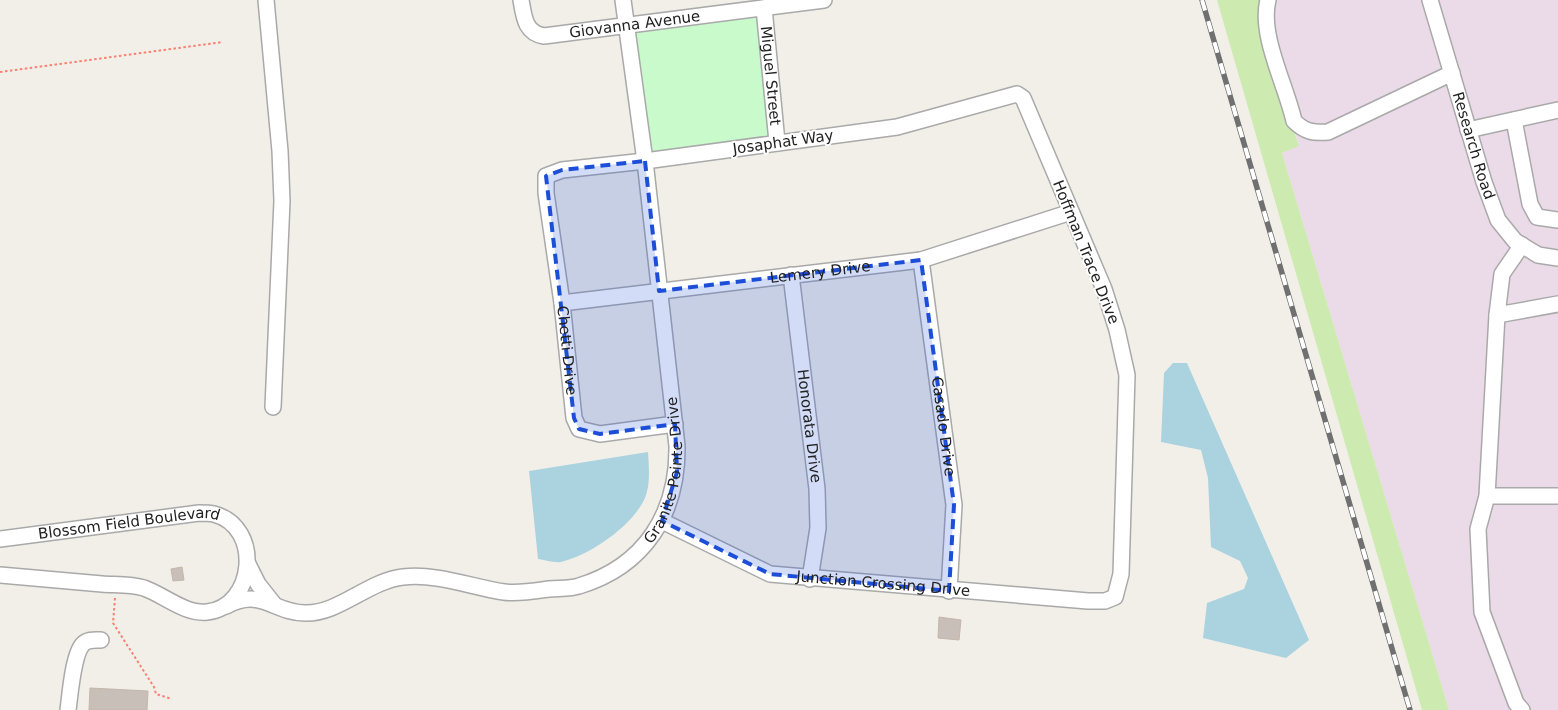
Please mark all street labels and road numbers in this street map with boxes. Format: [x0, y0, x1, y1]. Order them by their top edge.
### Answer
street label: Giovanna Avenue [568, 7, 701, 42]
street label: Miguel Street [757, 25, 784, 126]
street label: Research Road [1449, 90, 1499, 202]
street label: Josaphat Way [731, 126, 835, 158]
street label: Hoffman Trace Drive [1049, 178, 1123, 326]
street label: Lemery Drive [769, 257, 871, 287]
street label: Chetti Drive [553, 305, 581, 396]
street label: Honorata Drive [793, 368, 825, 484]
street label: Casado Drive [928, 376, 959, 477]
street label: Granite Pointe Drive [640, 396, 686, 547]
street label: Blossom Field Boulevard [37, 504, 222, 543]
street label: Junction Crossing Drive [795, 567, 971, 600]

